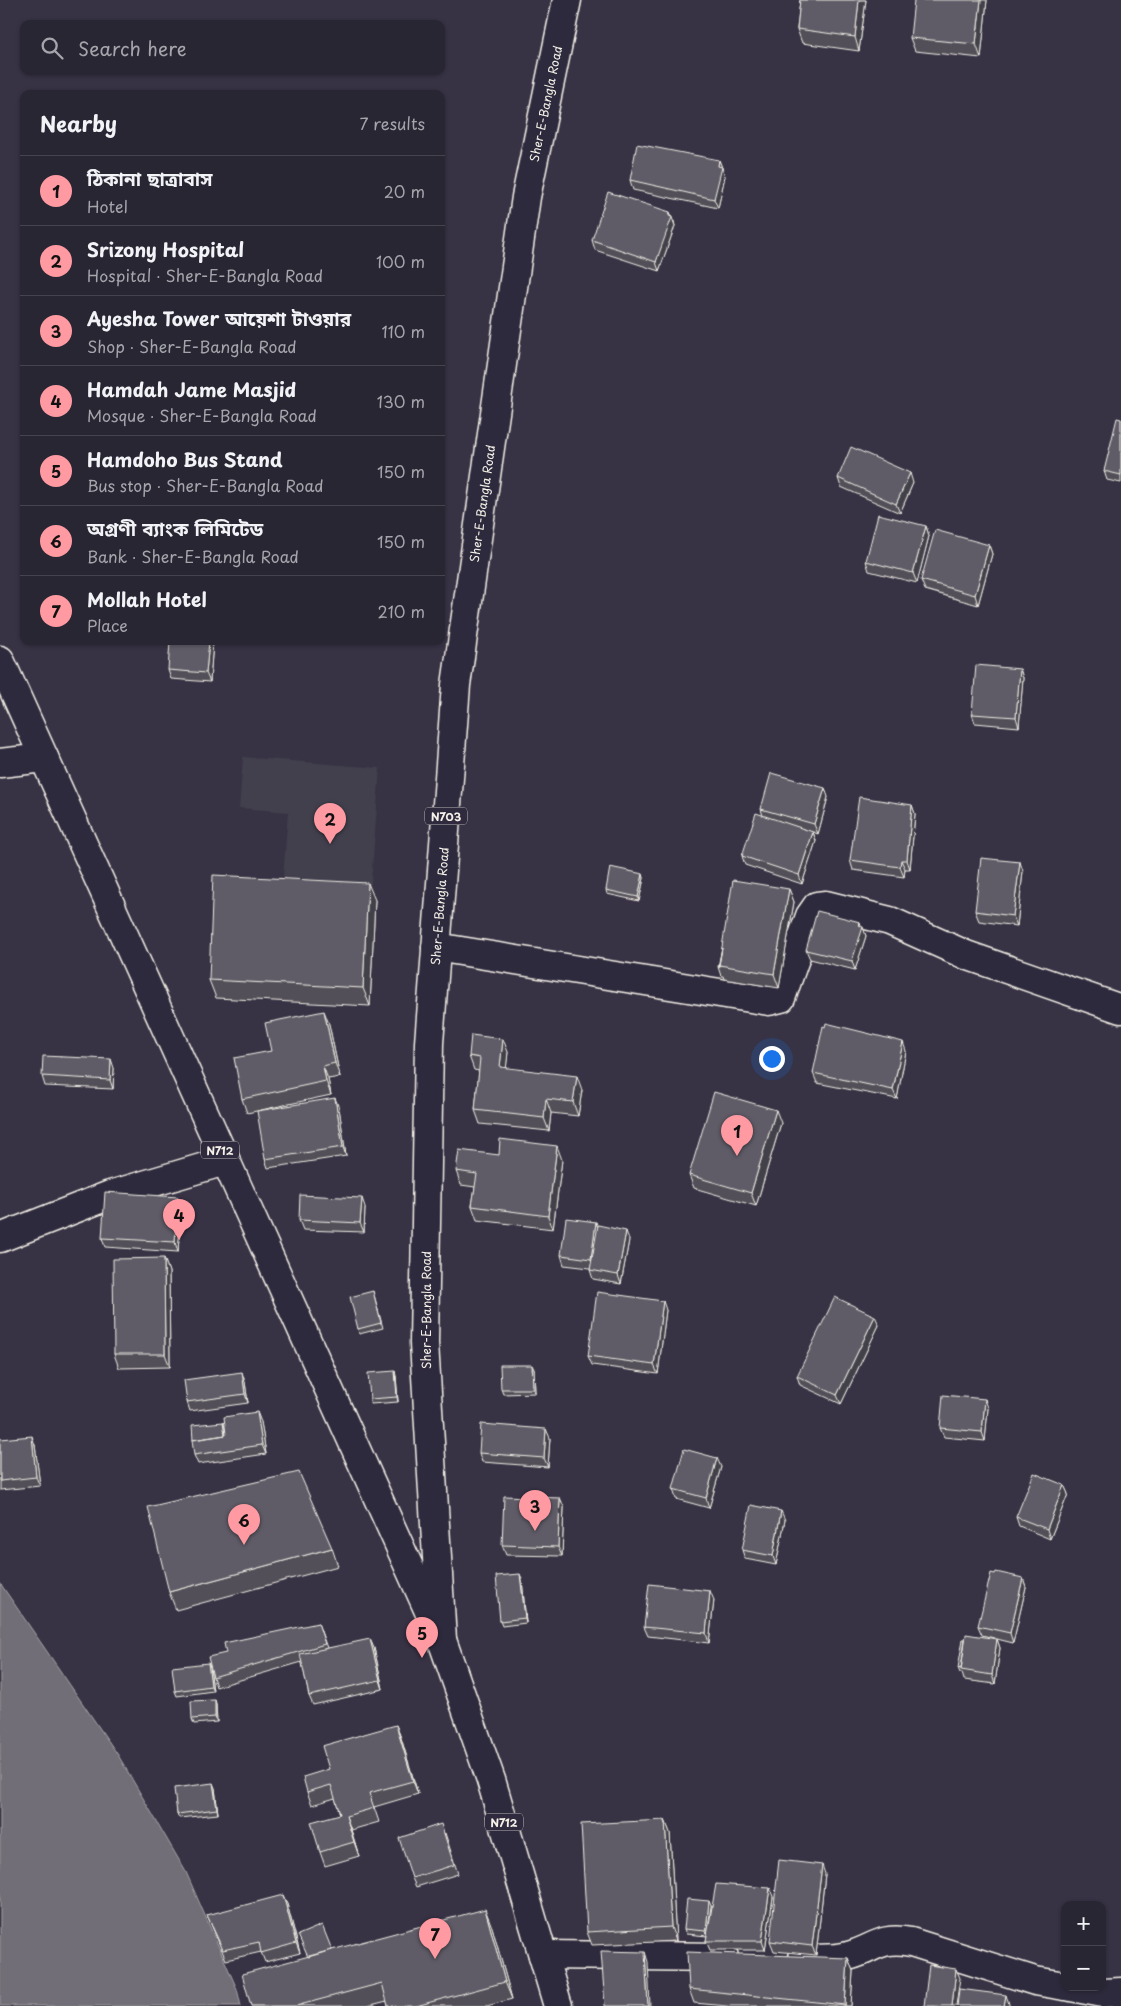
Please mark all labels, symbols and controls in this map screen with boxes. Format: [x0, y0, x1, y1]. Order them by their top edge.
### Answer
search box [20, 20, 445, 75]
icon: search [38, 34, 66, 62]
text: Search here [78, 34, 187, 62]
street label: Sher-E-Bangla Road [525, 44, 566, 163]
text: Nearby [40, 107, 117, 139]
text: 7 results [360, 111, 425, 135]
text: ঠিকানা ছাত্রাবাস [87, 164, 212, 192]
text: 1 [52, 179, 60, 203]
text: 20 m [384, 179, 425, 203]
text: Hotel [87, 194, 128, 218]
text: Srizony Hospital [87, 235, 244, 263]
text: 2 [50, 249, 62, 273]
text: 100 m [376, 249, 425, 273]
text: Hospital · Sher-E-Bangla Road [87, 263, 323, 287]
text: Ayesha Tower আয়েশা টাওয়ার [87, 304, 351, 332]
text: 3 [51, 319, 61, 343]
text: 110 m [382, 319, 425, 343]
text: Shop · Sher-E-Bangla Road [87, 334, 297, 358]
text: Hamdah Jame Masjid [87, 375, 296, 403]
text: 4 [51, 389, 61, 413]
text: 130 m [377, 389, 425, 413]
text: Mosque · Sher-E-Bangla Road [87, 403, 317, 427]
street label: Sher-E-Bangla Road [465, 444, 499, 563]
text: Hamdoho Bus Stand [87, 445, 283, 473]
text: 5 [51, 459, 61, 483]
text: 150 m [377, 459, 425, 483]
text: Bus stop · Sher-E-Bangla Road [87, 473, 324, 497]
text: অগ্রণী ব্যাংক লিমিটেড [87, 514, 263, 542]
text: 6 [50, 529, 62, 553]
text: 150 m [377, 529, 425, 553]
text: Bank · Sher-E-Bangla Road [87, 544, 299, 568]
text: Mollah Hotel [87, 585, 207, 613]
text: 7 [51, 599, 61, 623]
text: 210 m [377, 599, 425, 623]
text: Place [87, 613, 128, 637]
pin: 2 [314, 803, 346, 844]
road number: N703 [425, 808, 467, 824]
street label: Sher-E-Bangla Road [426, 846, 453, 966]
your location [759, 1046, 785, 1072]
pin: 1 [721, 1115, 753, 1156]
road number: N712 [201, 1142, 239, 1158]
pin: 4 [163, 1199, 195, 1240]
street label: Sher-E-Bangla Road [417, 1251, 435, 1369]
pin: 3 [519, 1490, 551, 1531]
pin: 6 [228, 1504, 260, 1545]
pin: 5 [406, 1617, 438, 1658]
road number: N712 [485, 1814, 523, 1830]
map controls [1061, 1901, 1106, 1991]
button: + [1061, 1901, 1106, 1946]
pin: 7 [419, 1918, 451, 1959]
button: − [1061, 1946, 1106, 1991]

